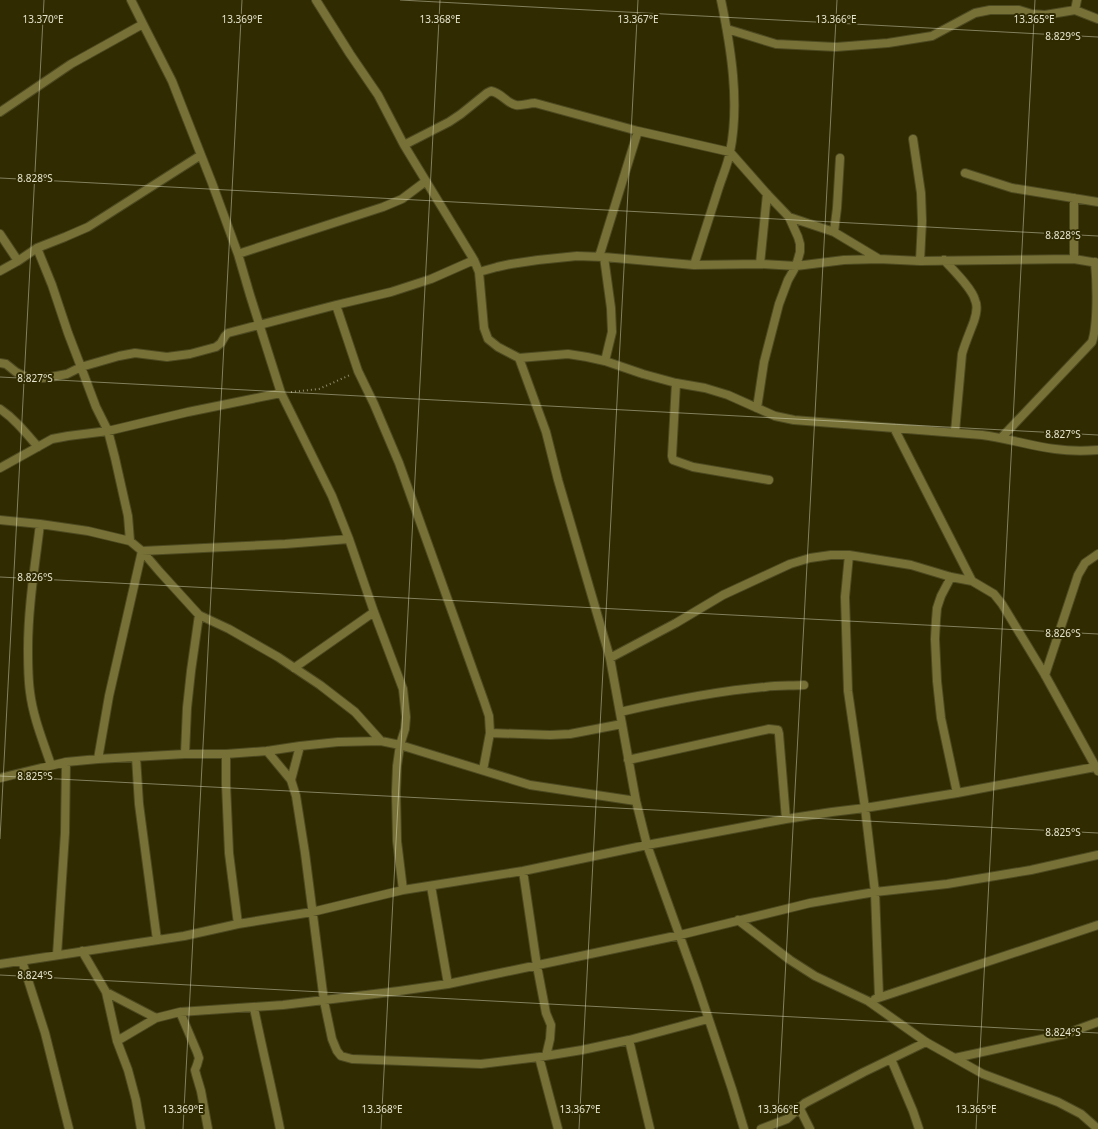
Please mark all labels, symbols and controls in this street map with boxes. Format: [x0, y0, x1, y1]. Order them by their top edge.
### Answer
text: 13.370°E [22, 12, 64, 26]
text: 13.369°E [221, 12, 263, 26]
text: 13.368°E [419, 12, 461, 26]
text: 13.367°E [617, 12, 659, 26]
text: 13.366°E [815, 12, 857, 26]
text: 13.365°E [1013, 12, 1055, 26]
text: 8.829°S [1045, 29, 1081, 43]
text: 8.828°S [17, 171, 53, 185]
text: 8.828°S [1045, 228, 1081, 242]
text: 8.827°S [17, 371, 53, 385]
text: 8.827°S [1045, 427, 1081, 441]
text: 8.826°S [17, 570, 53, 584]
text: 8.826°S [1045, 626, 1081, 640]
text: 8.825°S [17, 769, 53, 783]
text: 8.825°S [1045, 825, 1081, 839]
text: 8.824°S [17, 968, 53, 982]
text: 8.824°S [1045, 1025, 1081, 1039]
text: 13.369°E [162, 1102, 204, 1116]
text: 13.368°E [361, 1102, 403, 1116]
text: 13.367°E [559, 1102, 601, 1116]
text: 13.366°E [757, 1102, 799, 1116]
text: 13.365°E [955, 1102, 997, 1116]

